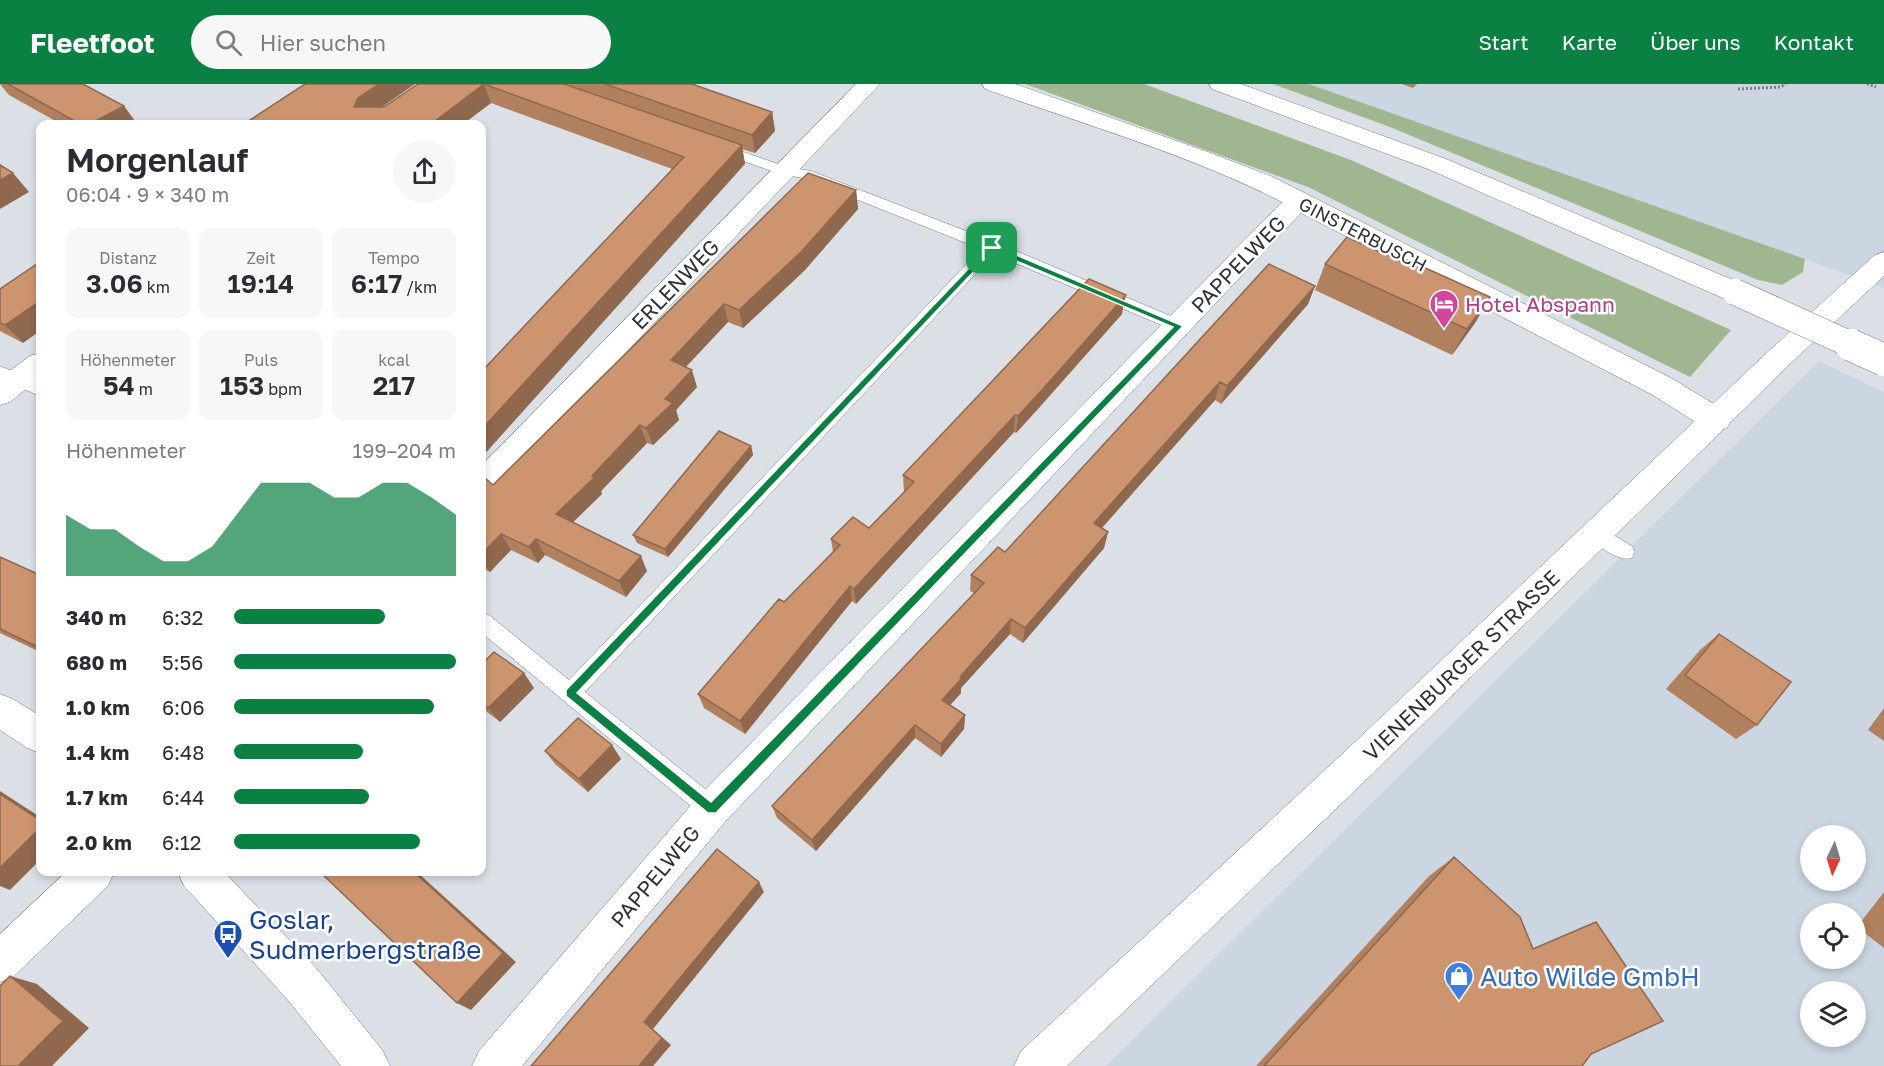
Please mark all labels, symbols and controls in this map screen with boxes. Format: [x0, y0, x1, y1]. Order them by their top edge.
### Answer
search box [191, 15, 611, 69]
text: Fleetfoot [30, 26, 155, 59]
icon: search [212, 26, 245, 59]
text: Hier suchen [260, 29, 386, 56]
text: Start [1478, 29, 1529, 55]
text: Karte [1562, 29, 1617, 55]
text: Über uns [1650, 29, 1741, 55]
text: Kontakt [1774, 29, 1854, 55]
text: Morgenlauf [66, 140, 248, 179]
button: share [393, 140, 456, 203]
text: 06:04 · 9 × 340 m [66, 182, 229, 206]
street label: GINSTERBUSCH [1295, 192, 1431, 276]
street label: PAPPELWEG [1185, 210, 1291, 318]
pin [966, 222, 1017, 273]
icon: arrive [975, 231, 1008, 264]
street label: ERLENWEG [626, 233, 724, 335]
text: Distanz [99, 248, 157, 268]
text: Zeit [246, 248, 276, 268]
text: Tempo [368, 248, 420, 268]
text: 3.06 [86, 268, 143, 299]
text: 19:14 [228, 268, 294, 299]
text: 6:17 [351, 268, 402, 299]
text: km [143, 277, 170, 297]
text: /km [402, 277, 437, 297]
hotel icon: Hotel Abspann [1428, 288, 1460, 330]
place label: Hotel Abspann [1465, 291, 1615, 317]
text: Höhenmeter [80, 350, 176, 370]
text: Puls [244, 350, 278, 370]
text: kcal [378, 350, 410, 370]
text: 54 [103, 370, 135, 401]
text: 153 [220, 370, 264, 401]
text: 217 [373, 370, 415, 401]
text: m [135, 379, 153, 399]
text: bpm [264, 379, 302, 399]
text: Höhenmeter [66, 438, 186, 462]
text: 199–204 m [353, 438, 456, 462]
street label: VIENENBURGER STRASSE [1357, 564, 1565, 766]
text: 340 m [66, 605, 126, 629]
text: 6:32 [162, 605, 203, 629]
text: 680 m [66, 650, 127, 674]
text: 5:56 [162, 650, 203, 674]
text: 1.0 km [66, 695, 130, 719]
text: 6:06 [162, 695, 205, 719]
text: 1.4 km [66, 740, 129, 764]
text: 6:48 [162, 740, 205, 764]
text: 1.7 km [66, 785, 128, 809]
text: 6:44 [162, 785, 205, 809]
street label: PAPPELWEG [605, 820, 705, 932]
north arrow [1800, 825, 1866, 891]
map controls [1800, 825, 1866, 1047]
text: 2.0 km [66, 830, 132, 854]
text: 6:12 [162, 830, 201, 854]
button: locate [1800, 903, 1866, 969]
place label: Goslar, Sudmerbergstraße [249, 904, 481, 965]
bus stop icon: Goslar, Sudmerbergstraße [212, 918, 244, 960]
shop icon: Auto Wilde GmbH [1443, 960, 1475, 1002]
place label: Auto Wilde GmbH [1480, 961, 1700, 992]
button: layers [1800, 981, 1866, 1047]

